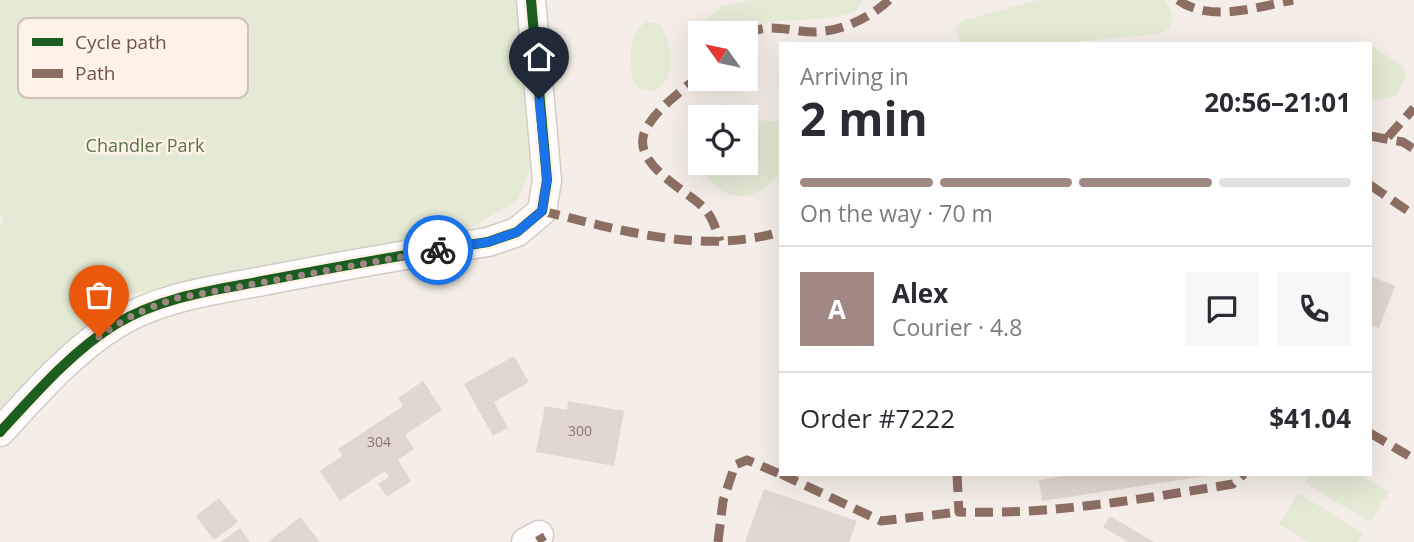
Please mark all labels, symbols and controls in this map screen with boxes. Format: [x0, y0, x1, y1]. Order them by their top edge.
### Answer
legend [18, 18, 248, 98]
north arrow [688, 21, 758, 91]
map controls [688, 21, 758, 175]
pin [509, 27, 569, 99]
text: Cycle path [75, 29, 167, 55]
icon: home [520, 38, 558, 76]
text: Path [75, 60, 115, 86]
text: Arriving in [800, 60, 909, 92]
text: 20:56–21:01 [1204, 84, 1351, 120]
text: 2 min [800, 87, 928, 149]
button: locate [688, 105, 758, 175]
park label: Chandler Park [86, 133, 205, 157]
text: On the way · 70 m [800, 197, 993, 229]
courier [403, 215, 473, 285]
icon: bike [419, 231, 457, 269]
pin [69, 265, 129, 337]
button: chat [1185, 272, 1259, 346]
button: phone [1277, 272, 1351, 346]
text: Alex [892, 275, 948, 311]
icon: bag [80, 276, 118, 314]
text: A [828, 291, 846, 327]
text: Courier · 4.8 [892, 311, 1022, 343]
text: Order #7222 [800, 400, 955, 436]
text: $41.04 [1269, 400, 1351, 436]
house number: 300 [568, 421, 592, 440]
house number: 304 [367, 432, 391, 451]

